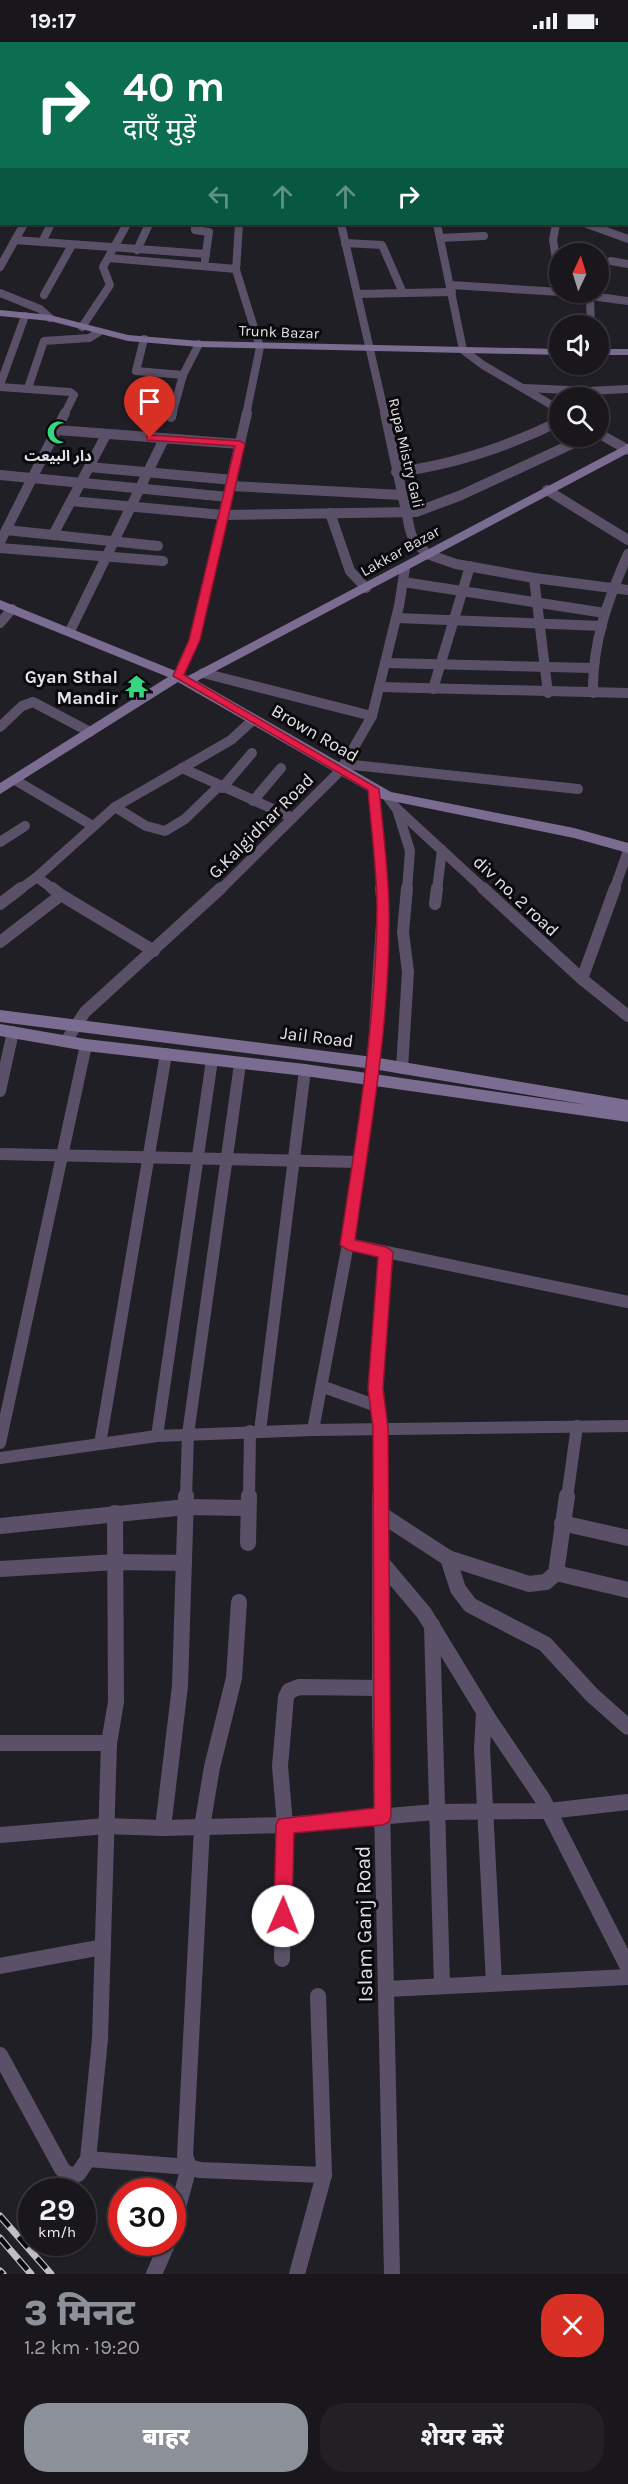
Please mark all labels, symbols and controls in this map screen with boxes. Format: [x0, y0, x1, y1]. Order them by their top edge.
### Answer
text: 19:17 [30, 8, 76, 34]
text: 40 m [123, 62, 225, 112]
icon: right [24, 66, 102, 144]
text: दाएँ मुड़ें [123, 113, 196, 145]
icon: left [203, 180, 236, 213]
icon: ahead [266, 180, 299, 213]
icon: ahead [329, 180, 362, 213]
icon: right [392, 180, 425, 213]
north arrow [549, 243, 609, 303]
map controls [549, 243, 609, 447]
button: sound [549, 315, 609, 375]
street label: Trunk Bazar [239, 322, 320, 342]
pin [124, 376, 175, 438]
icon: arrive [133, 385, 166, 418]
button: search [549, 387, 609, 447]
street label: Rupa Mistry Gali [385, 396, 427, 510]
mosque icon: دار البیعت [45, 419, 71, 445]
place label: دار البیعت [24, 447, 92, 465]
street label: Lakkar Bazar [357, 522, 443, 580]
place label: Gyan Sthal Mandir [25, 666, 118, 709]
temple icon: Gyan Sthal Mandir [123, 674, 149, 700]
street label: Brown Road [267, 699, 363, 767]
street label: G.Kalgidhar Road [204, 769, 318, 883]
street label: div no. 2 road [469, 851, 563, 941]
street label: Jail Road [279, 1022, 355, 1052]
street label: Islam Ganj Road [351, 1845, 377, 2003]
position arrow [251, 1884, 315, 1948]
speed limit sign: 30 [108, 2178, 186, 2256]
text: 29 [39, 2192, 75, 2228]
text: km/h [38, 2223, 76, 2241]
text: 3 मिनट [24, 2292, 135, 2334]
button: close [541, 2294, 604, 2357]
text: 1.2 km · 19:20 [24, 2336, 140, 2359]
button: बाहर [24, 2403, 308, 2472]
button: शेयर करें [320, 2403, 604, 2472]

